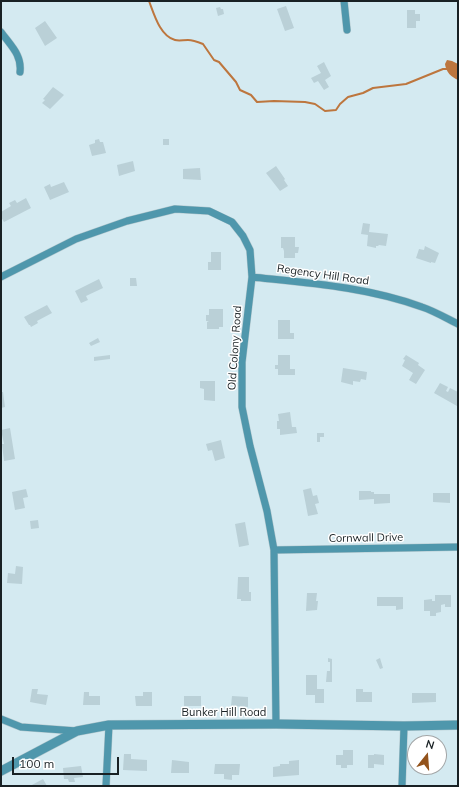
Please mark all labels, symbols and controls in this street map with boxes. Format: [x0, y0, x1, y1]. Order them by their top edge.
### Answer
street label: Regency Hill Road [276, 262, 370, 288]
street label: Old Colony Road [225, 305, 245, 391]
street label: Cornwall Drive [329, 531, 403, 545]
street label: Bunker Hill Road [182, 706, 266, 720]
north arrow [407, 735, 447, 775]
text: N [424, 737, 436, 752]
scale bar [14, 749, 121, 775]
text: 100 m [19, 756, 54, 771]

